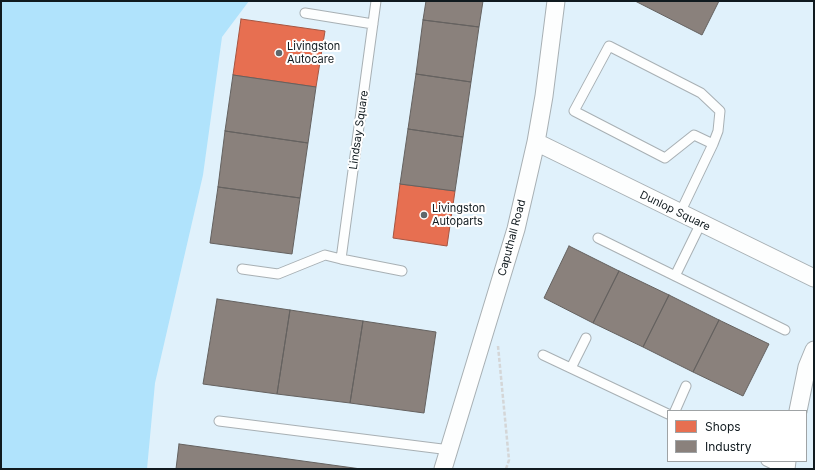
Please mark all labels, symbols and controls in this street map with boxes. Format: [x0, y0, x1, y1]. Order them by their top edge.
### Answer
place label: Livingston Autocare [287, 40, 340, 66]
marker: Livingston Autocare [274, 48, 284, 58]
street label: Lindsay Square [347, 89, 371, 171]
street label: Dunlop Square [638, 188, 712, 234]
street label: Caputhall Road [495, 198, 529, 278]
place label: Livingston Autoparts [432, 202, 485, 228]
marker: Livingston Autoparts [419, 210, 429, 220]
legend [667, 410, 807, 462]
text: Shops [705, 419, 741, 434]
text: Industry [705, 439, 751, 454]

